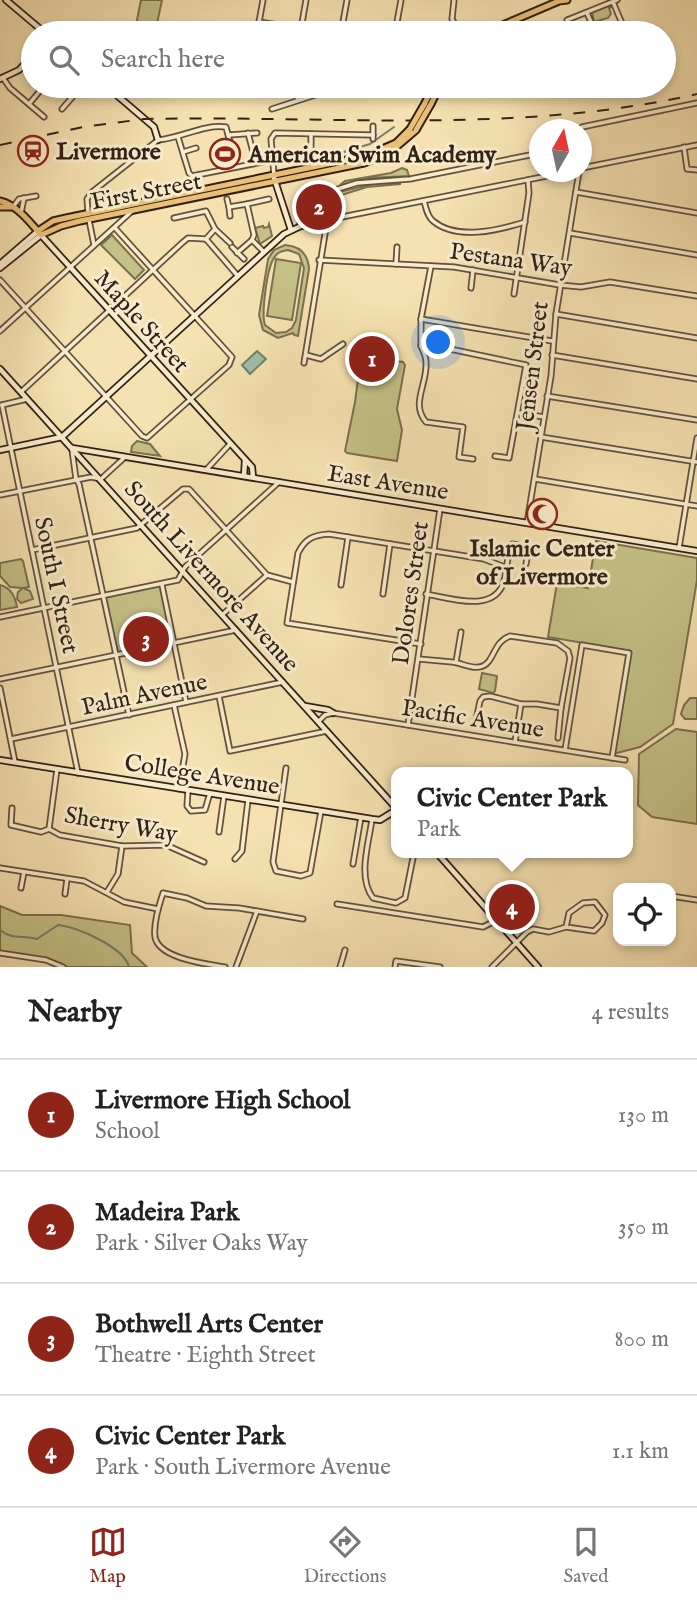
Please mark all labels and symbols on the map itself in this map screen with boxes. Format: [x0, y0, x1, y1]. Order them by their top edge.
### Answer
north arrow [529, 119, 592, 182]
station icon: Livermore [16, 134, 50, 168]
place label: Livermore [56, 137, 161, 168]
sports icon: American Swim Academy [208, 137, 242, 171]
place label: American Swim Academy [247, 140, 498, 171]
street label: First Street [88, 167, 204, 218]
pin: 2 [296, 181, 342, 233]
street label: Pestana Way [448, 237, 574, 284]
street label: Maple Street [86, 264, 195, 380]
street label: Jensen Street [510, 300, 557, 436]
your location [421, 325, 455, 359]
pin: 1 [349, 333, 395, 385]
street label: East Avenue [325, 459, 451, 508]
street label: South Livermore Avenue [117, 475, 305, 679]
mosque icon: Islamic Center of Livermore [525, 497, 559, 531]
street label: South I Street [26, 514, 85, 657]
street label: Dolores Street [386, 519, 437, 667]
place label: Islamic Center of Livermore [469, 534, 615, 593]
pin: 3 [123, 613, 169, 665]
street label: Palm Avenue [79, 667, 210, 724]
street label: Pacific Avenue [399, 693, 546, 746]
street label: College Avenue [122, 748, 282, 803]
street label: Sherry Way [62, 800, 180, 851]
pin: 4 [489, 881, 535, 933]

